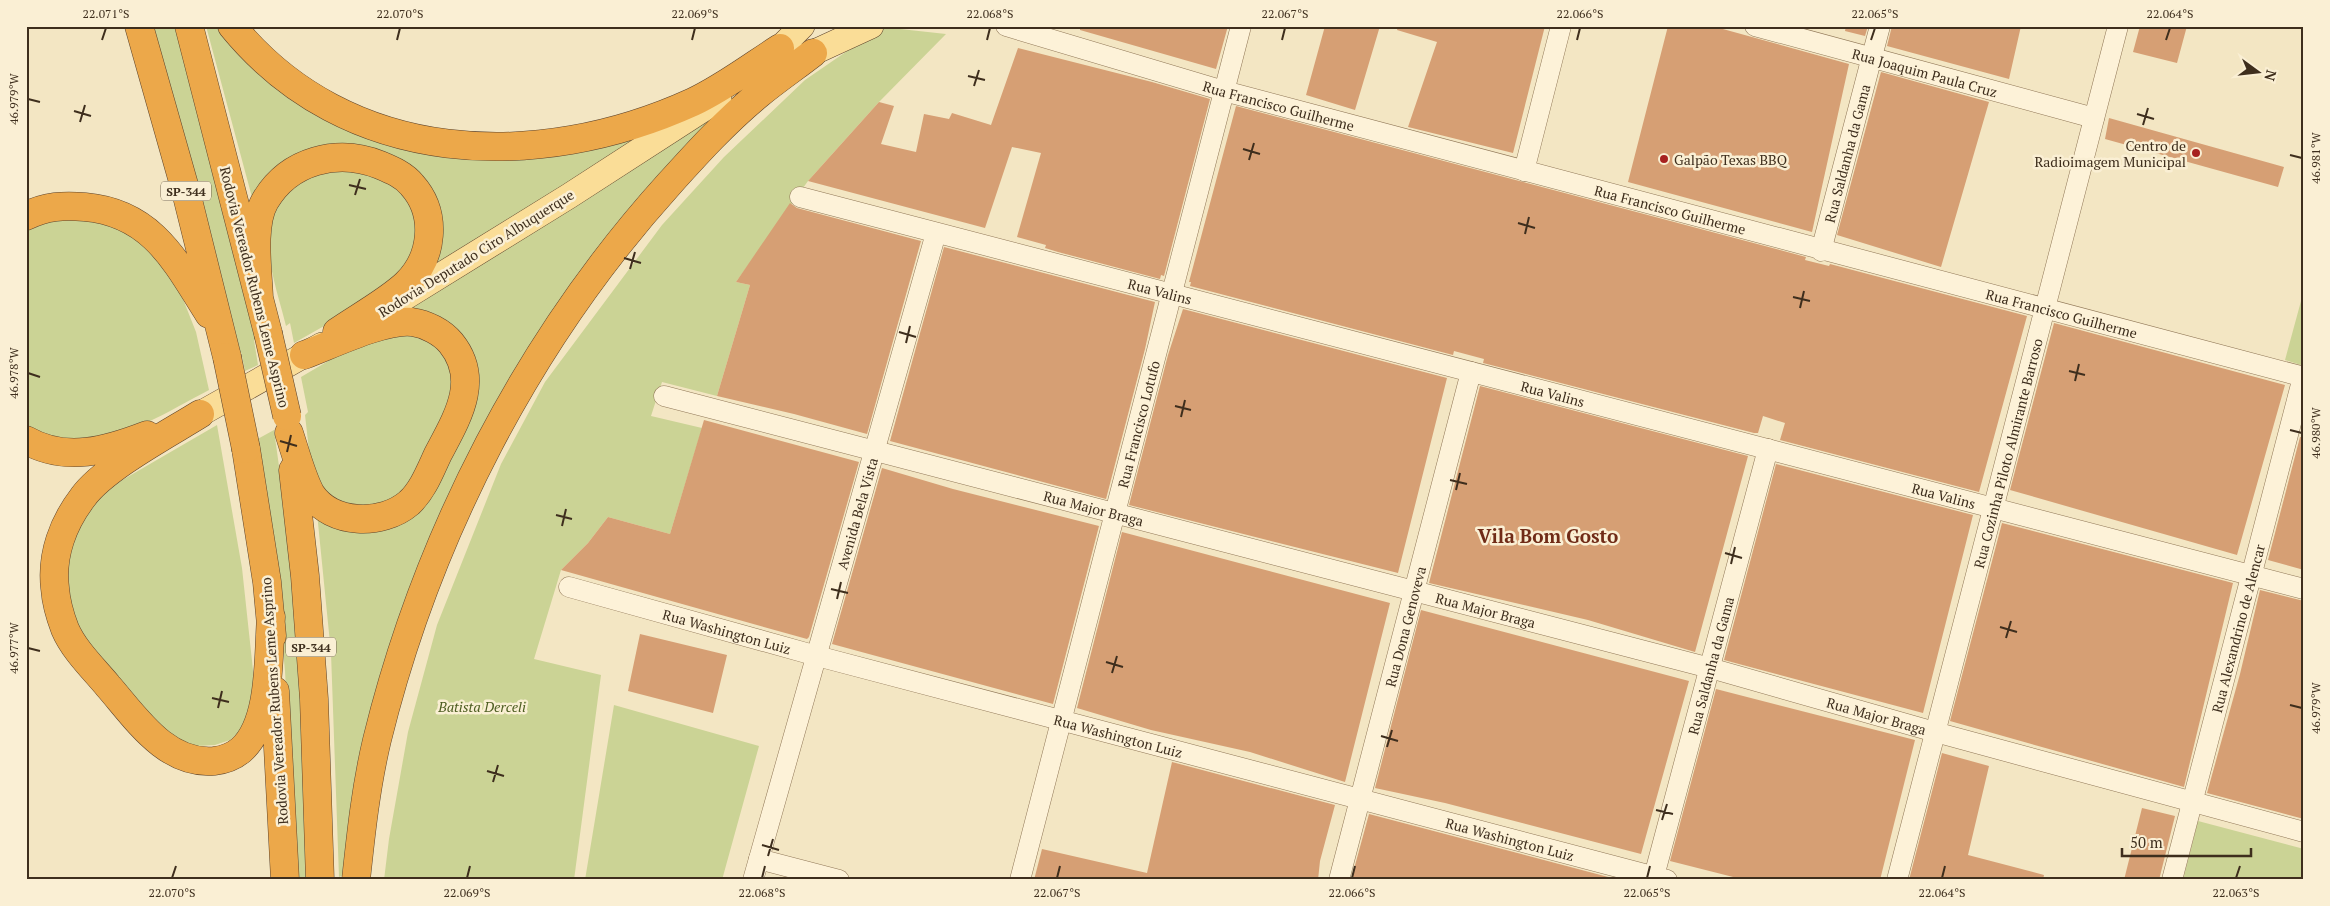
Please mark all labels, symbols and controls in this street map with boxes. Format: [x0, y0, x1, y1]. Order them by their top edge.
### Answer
text: 22.071°S [83, 6, 129, 21]
text: 22.070°S [377, 6, 423, 21]
text: 22.069°S [672, 6, 718, 21]
text: 22.068°S [967, 6, 1013, 21]
text: 22.067°S [1262, 6, 1308, 21]
text: 22.066°S [1557, 6, 1603, 21]
text: 22.065°S [1852, 6, 1898, 21]
text: 22.064°S [2147, 6, 2193, 21]
street label: Rua Joaquim Paula Cruz [1850, 43, 2000, 101]
north arrow [2232, 48, 2282, 98]
text: N [2260, 68, 2282, 83]
text: 46.979°W [6, 72, 21, 125]
street label: Rua Francisco Guilherme [1201, 76, 1356, 135]
street label: Rua Saldanha da Gama [1819, 82, 1874, 225]
text: 46.981°W [2308, 131, 2323, 184]
place label: Centro de Radioimagem Municipal [2034, 136, 2186, 171]
marker: Centro de Radioimagem Municipal [2190, 147, 2202, 159]
place label: Galpão Texas BBQ [1674, 150, 1788, 169]
marker: Galpão Texas BBQ [1658, 153, 1670, 165]
street label: Rodovia Vereador Rubens Leme Asprino [216, 165, 294, 410]
street label: Rua Francisco Guilherme [1592, 180, 1748, 238]
road number: SP-344 [161, 182, 211, 200]
street label: Rodovia Deputado Ciro Albuquerque [375, 185, 577, 321]
street label: Rua Valins [1126, 273, 1194, 308]
street label: Rua Francisco Guilherme [1984, 284, 2139, 342]
street label: Rua Cozinha Piloto Almirante Barroso [1969, 336, 2046, 570]
text: 46.978°W [6, 346, 21, 399]
street label: Rua Francisco Lotufo [1112, 358, 1164, 490]
street label: Rua Valins [1519, 376, 1587, 411]
text: 46.980°W [2308, 406, 2323, 459]
street label: Avenida Bela Vista [832, 455, 882, 571]
street label: Rua Valins [1910, 478, 1978, 513]
street label: Rua Major Braga [1042, 486, 1146, 530]
district label: Vila Bom Gosto [1478, 523, 1618, 548]
street label: Rua Alexandrino de Alencar [2206, 541, 2269, 715]
street label: Rua Dona Genoveva [1380, 564, 1430, 689]
street label: Rodovia Vereador Rubens Leme Asprino [256, 577, 292, 825]
street label: Rua Major Braga [1434, 588, 1538, 632]
street label: Rua Saldanha da Gama [1683, 594, 1738, 737]
street label: Rua Washington Luiz [661, 604, 793, 658]
text: 46.977°W [6, 621, 21, 674]
road number: SP-344 [286, 638, 336, 656]
text: 46.979°W [2308, 681, 2323, 734]
street label: Rua Major Braga [1825, 692, 1929, 739]
park label: Batista Derceli [437, 697, 526, 716]
street label: Rua Washington Luiz [1052, 709, 1185, 761]
street label: Rua Washington Luiz [1443, 813, 1577, 865]
scale bar [2122, 826, 2251, 858]
text: 50 m [2130, 832, 2163, 852]
text: 22.070°S [149, 885, 195, 900]
text: 22.069°S [444, 885, 490, 900]
text: 22.068°S [739, 885, 785, 900]
text: 22.067°S [1034, 885, 1080, 900]
text: 22.066°S [1329, 885, 1375, 900]
text: 22.065°S [1624, 885, 1670, 900]
text: 22.064°S [1919, 885, 1965, 900]
text: 22.063°S [2213, 885, 2259, 900]

